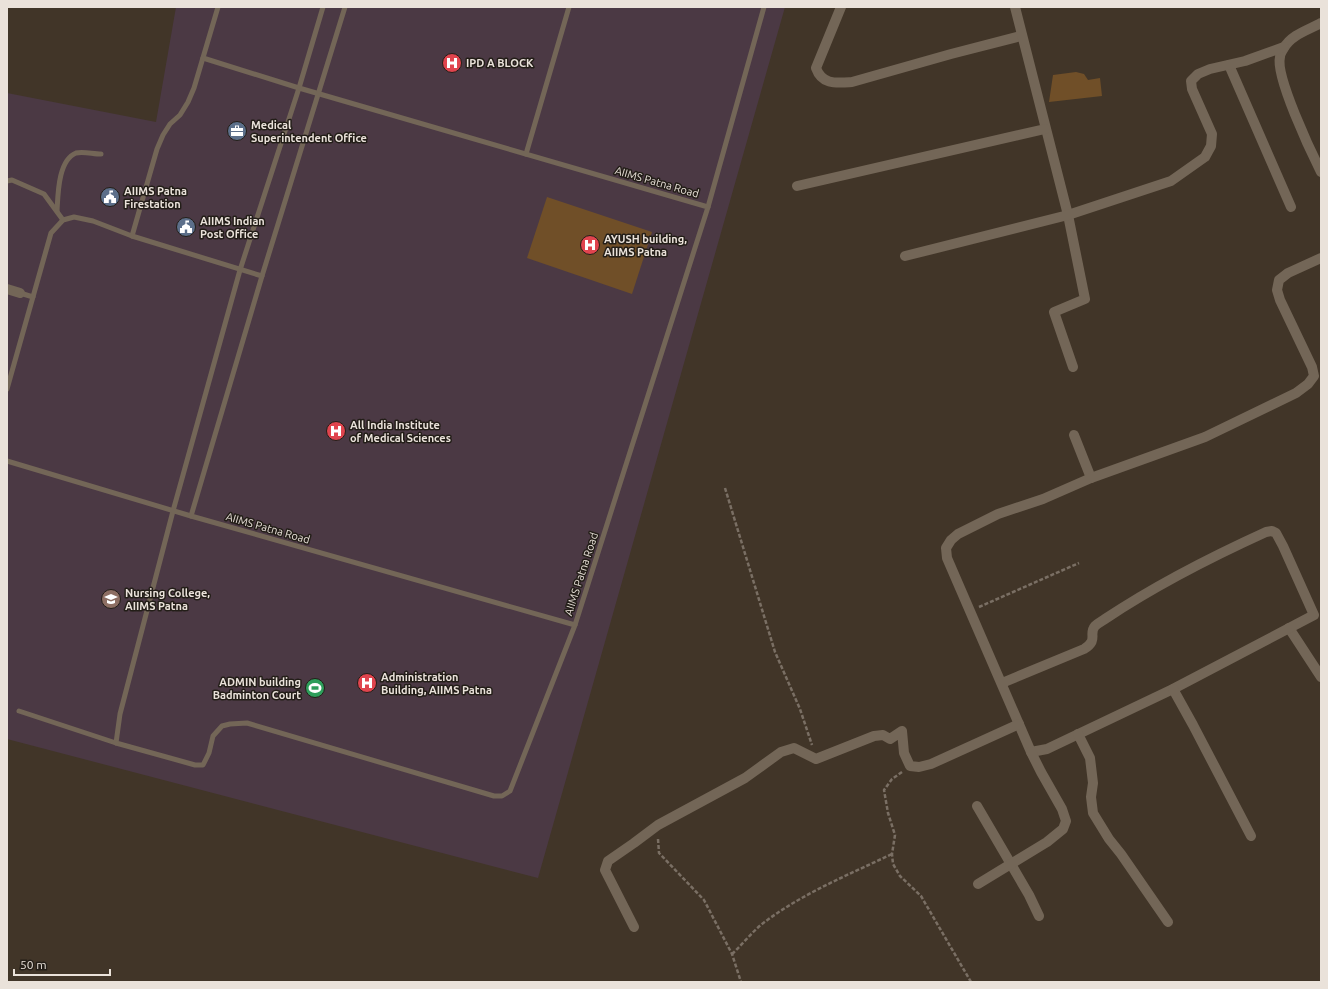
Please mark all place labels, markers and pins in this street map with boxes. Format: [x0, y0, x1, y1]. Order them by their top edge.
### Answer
hospital icon: IPD A BLOCK [441, 52, 463, 74]
place label: IPD A BLOCK [466, 57, 534, 69]
place label: Medical Superintendent Office [251, 119, 367, 144]
office icon: Medical Superintendent Office [226, 120, 248, 142]
place label: AIIMS Patna Firestation [124, 185, 187, 210]
public building icon: AIIMS Patna Firestation [99, 186, 121, 208]
place label: AIIMS Indian Post Office [200, 215, 265, 240]
public building icon: AIIMS Indian Post Office [175, 216, 197, 238]
place label: AYUSH building, AIIMS Patna [604, 233, 687, 258]
hospital icon: AYUSH building, AIIMS Patna [579, 234, 601, 256]
place label: All India Institute of Medical Sciences [350, 419, 451, 444]
hospital icon: All India Institute of Medical Sciences [325, 420, 347, 442]
place label: Nursing College, AIIMS Patna [125, 587, 210, 612]
school or university icon: Nursing College, AIIMS Patna [100, 588, 122, 610]
place label: Administration Building, AIIMS Patna [381, 671, 492, 696]
hospital icon: Administration Building, AIIMS Patna [356, 672, 378, 694]
place label: ADMIN building Badminton Court [213, 676, 301, 701]
sports icon: ADMIN building Badminton Court [304, 677, 326, 699]

